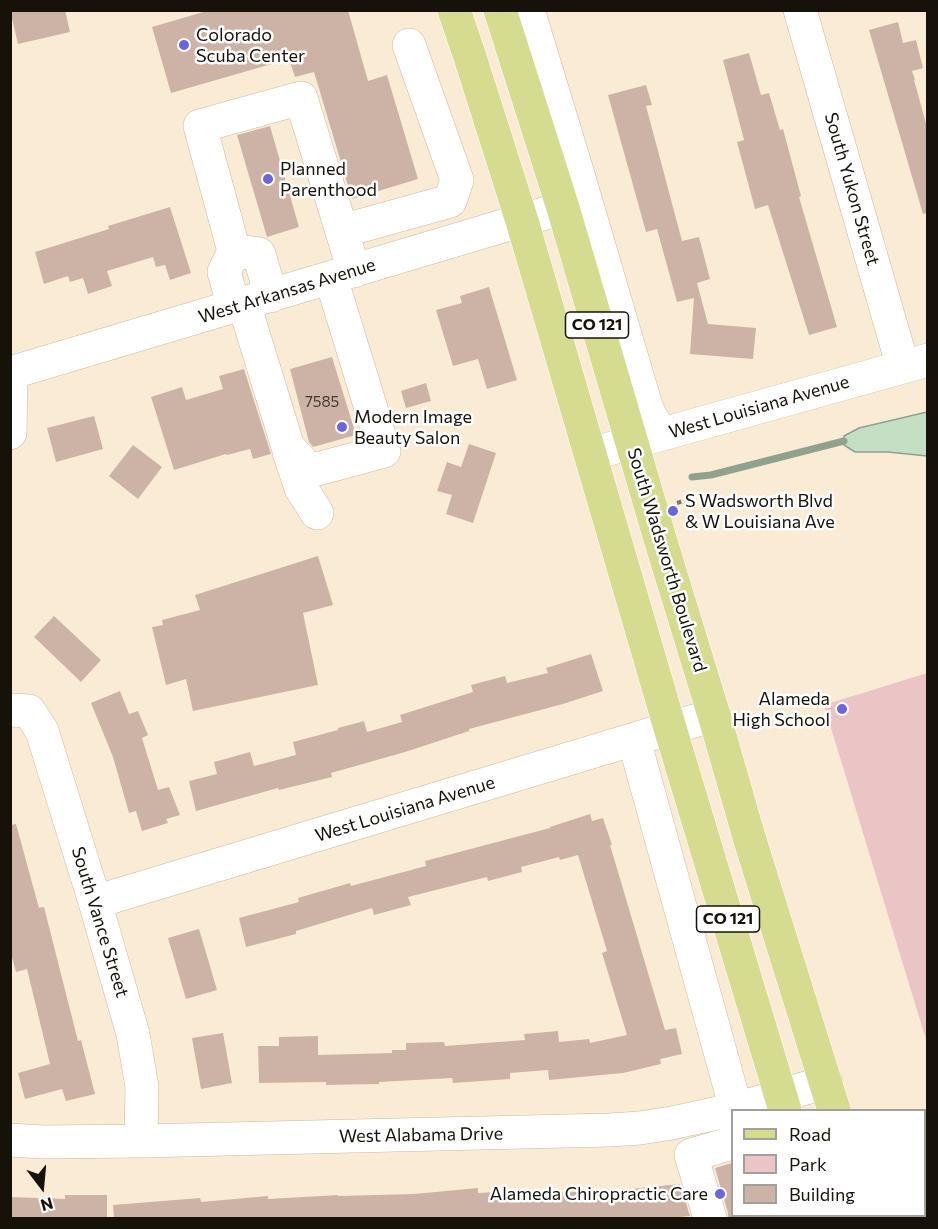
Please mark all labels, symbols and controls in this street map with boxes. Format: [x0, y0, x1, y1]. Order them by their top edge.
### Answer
place label: Colorado Scuba Center [196, 24, 305, 66]
marker: Colorado Scuba Center [177, 38, 191, 52]
street label: South Yukon Street [820, 110, 884, 268]
place label: Planned Parenthood [280, 158, 377, 201]
marker: Planned Parenthood [261, 172, 275, 186]
street label: West Arkansas Avenue [196, 254, 378, 328]
road number: CO 121 [566, 312, 628, 338]
street label: West Louisiana Avenue [666, 371, 852, 443]
house number: 7585 [305, 393, 339, 411]
place label: Modern Image Beauty Salon [354, 406, 472, 448]
marker: Modern Image Beauty Salon [335, 420, 349, 434]
street label: South Wadsworth Boulevard [623, 445, 711, 675]
place label: S Wadsworth Blvd & W Louisiana Ave [685, 490, 835, 532]
marker: S Wadsworth Blvd & W Louisiana Ave [666, 504, 680, 518]
place label: Alameda High School [733, 688, 830, 730]
marker: Alameda High School [835, 702, 849, 716]
street label: West Louisiana Avenue [313, 771, 497, 847]
street label: South Vance Street [67, 844, 133, 1000]
road number: CO 121 [696, 906, 760, 932]
legend [731, 1109, 926, 1217]
street label: West Alabama Drive [339, 1123, 503, 1147]
text: Road [789, 1123, 831, 1145]
text: Park [789, 1153, 827, 1175]
north arrow [12, 1157, 72, 1217]
place label: Alameda Chiropractic Care [490, 1183, 708, 1205]
text: Building [789, 1183, 855, 1205]
marker: Alameda Chiropractic Care [713, 1187, 727, 1201]
text: N [39, 1194, 55, 1216]

